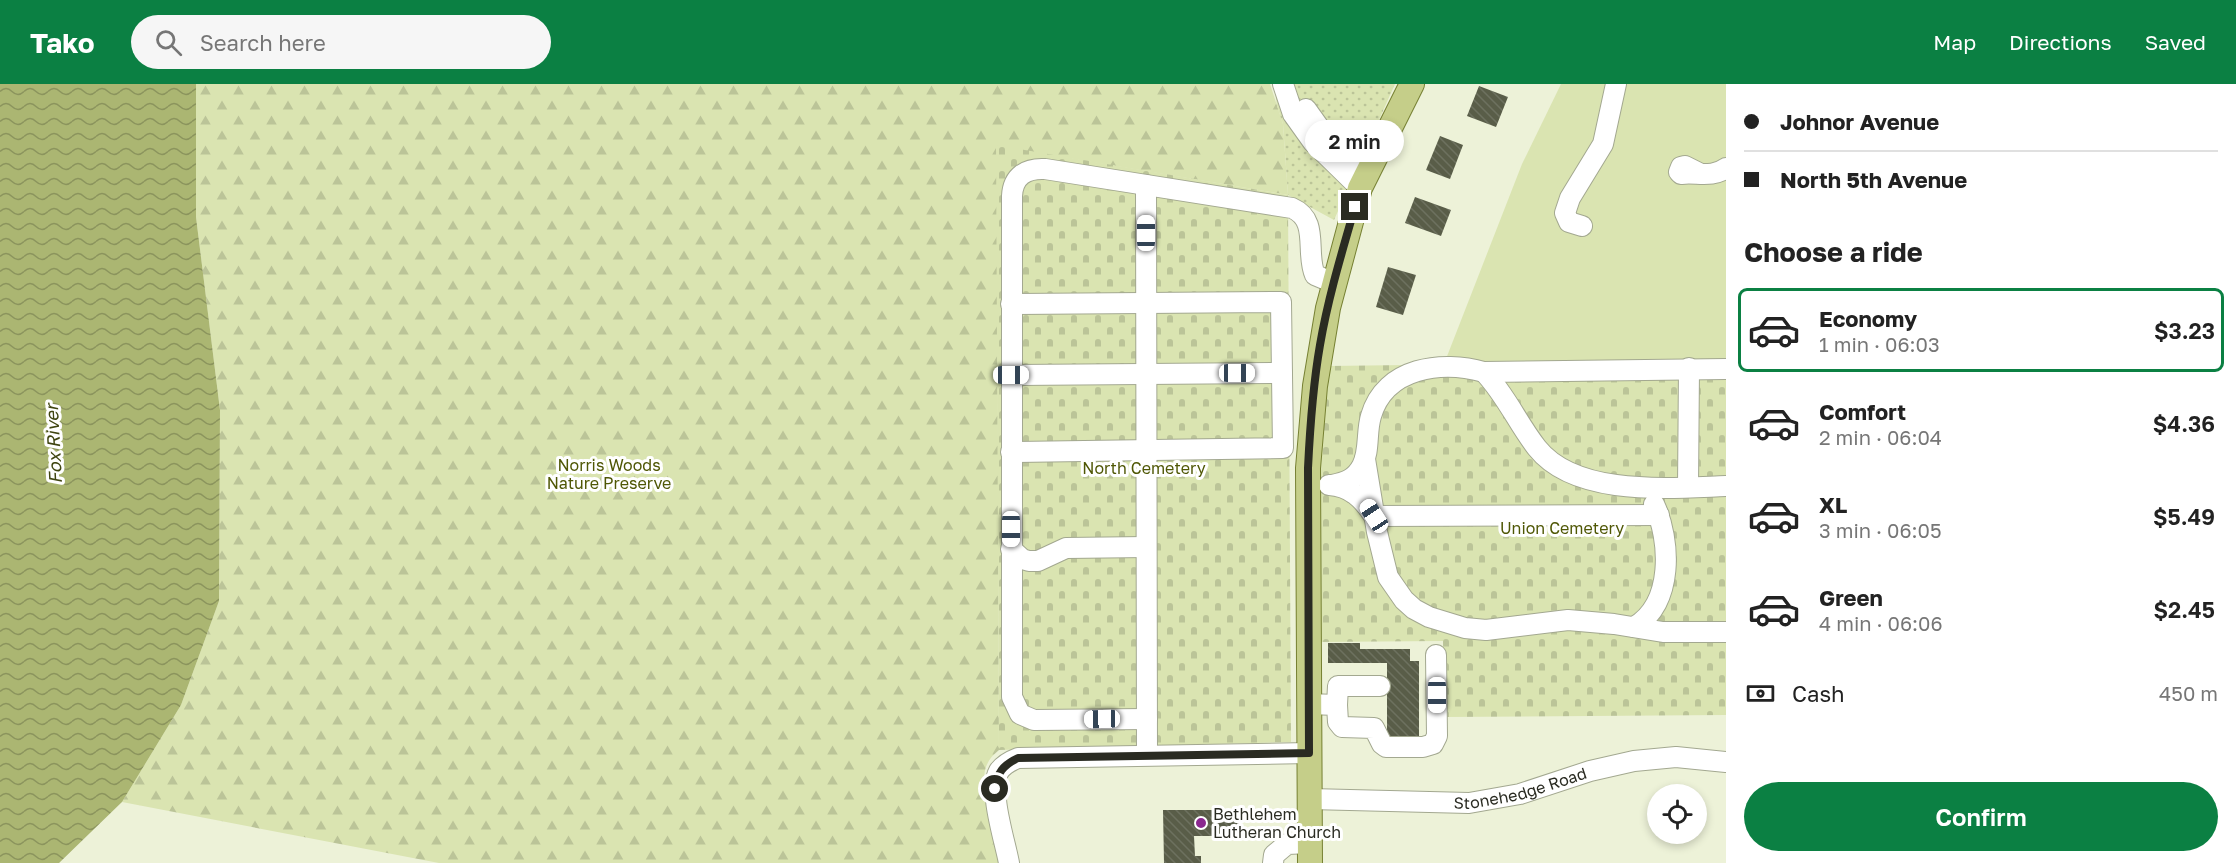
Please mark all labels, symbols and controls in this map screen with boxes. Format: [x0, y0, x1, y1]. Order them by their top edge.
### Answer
search box [131, 15, 551, 69]
text: Tako [30, 26, 95, 59]
icon: search [152, 26, 185, 59]
text: Search here [200, 29, 326, 56]
text: Map [1933, 29, 1976, 55]
text: Directions [2009, 29, 2112, 55]
text: Saved [2145, 29, 2206, 55]
text: Johnor Avenue [1780, 108, 1939, 135]
callout: 2 min [1306, 120, 1404, 162]
text: 2 min [1329, 129, 1381, 153]
text: North 5th Avenue [1780, 166, 1967, 193]
route end [1341, 193, 1368, 220]
car [1137, 215, 1155, 251]
text: Choose a ride [1744, 236, 1923, 268]
icon: car [1747, 303, 1801, 357]
text: Economy [1819, 305, 1917, 332]
text: $3.23 [2154, 317, 2215, 344]
text: 1 min · 06:03 [1819, 332, 1940, 356]
car [1219, 364, 1255, 382]
car [993, 366, 1029, 384]
icon: car [1747, 396, 1801, 450]
text: Comfort [1819, 398, 1906, 425]
water label: Fox River [40, 401, 66, 484]
text: $4.36 [2153, 410, 2215, 437]
text: 2 min · 06:04 [1819, 425, 1942, 449]
park label: Norris Woods Nature Preserve [547, 455, 671, 493]
park label: North Cemetery [1082, 458, 1206, 478]
icon: car [1747, 489, 1801, 543]
text: XL [1819, 491, 1847, 518]
car [1357, 496, 1391, 536]
text: $5.49 [2153, 503, 2215, 530]
car [1002, 511, 1020, 547]
park label: Union Cemetery [1500, 518, 1624, 538]
text: 3 min · 06:05 [1819, 518, 1942, 542]
icon: car [1747, 582, 1801, 636]
text: Green [1819, 584, 1883, 611]
text: $2.45 [2154, 596, 2215, 623]
text: 4 min · 06:06 [1819, 611, 1943, 635]
car [1428, 677, 1446, 713]
icon: cash [1744, 677, 1777, 710]
text: Cash [1792, 680, 1845, 707]
text: 450 m [2159, 681, 2218, 705]
car [1084, 710, 1120, 728]
street label: Stonehedge Road [1453, 763, 1589, 813]
route start [981, 775, 1008, 802]
button: Confirm [1744, 782, 2218, 851]
map controls [1647, 784, 1707, 844]
button: locate [1647, 784, 1707, 844]
place label: Bethlehem Lutheran Church [1213, 804, 1341, 842]
marker: Bethlehem Lutheran Church [1194, 816, 1208, 830]

